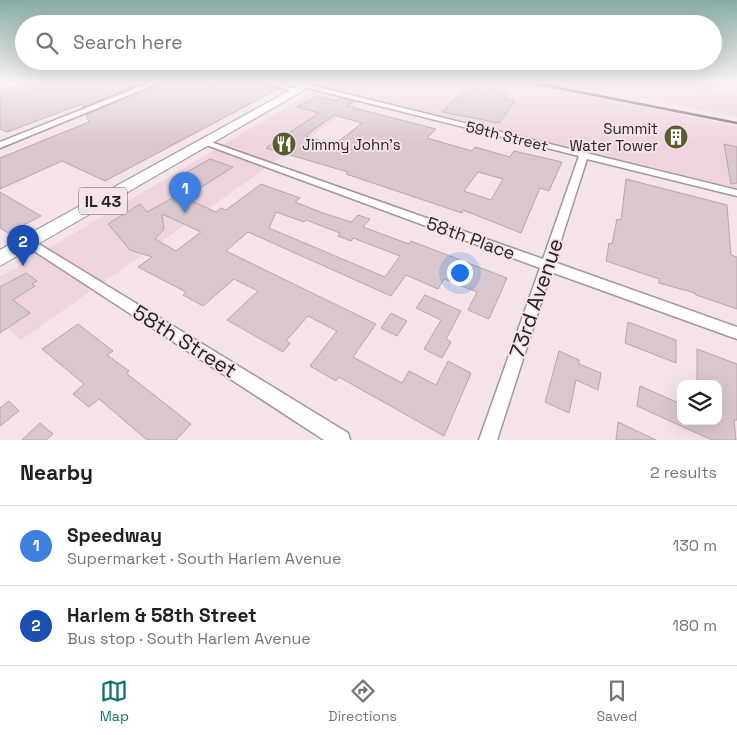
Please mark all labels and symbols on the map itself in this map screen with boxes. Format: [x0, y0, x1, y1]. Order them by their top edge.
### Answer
street label: 59th Street [464, 117, 550, 155]
place label: Summit Water Tower [569, 119, 658, 155]
building icon: Summit Water Tower [663, 124, 689, 150]
restaurant icon: Jimmy John's [271, 131, 297, 157]
place label: Jimmy John's [302, 135, 401, 154]
pin: 1 [169, 172, 201, 213]
road number: IL 43 [79, 188, 127, 215]
street label: 58th Place [424, 211, 518, 265]
pin: 2 [7, 225, 39, 266]
street label: 73rd Avenue [503, 235, 569, 361]
your location [447, 260, 473, 286]
street label: 58th Street [128, 298, 242, 384]

